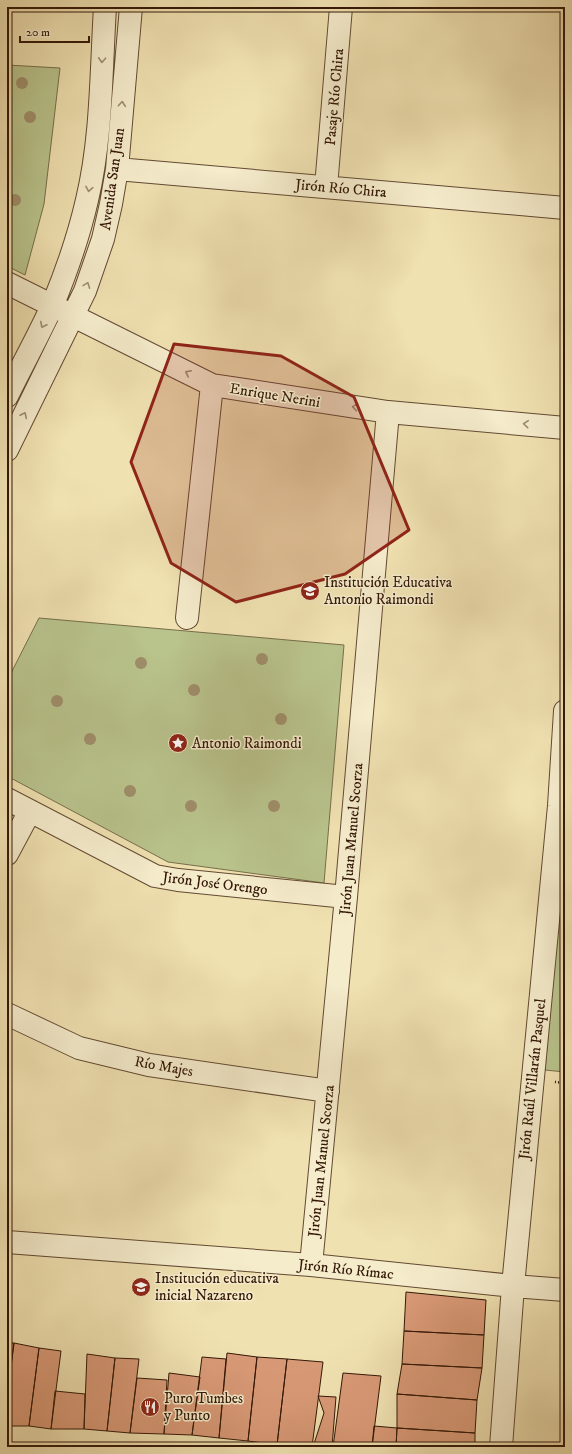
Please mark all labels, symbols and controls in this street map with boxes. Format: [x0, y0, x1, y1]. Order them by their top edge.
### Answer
scale bar [20, 18, 89, 44]
text: 20 m [26, 25, 50, 40]
street label: Pasaje Río Chira [321, 47, 348, 146]
one-way arrow [98, 57, 106, 63]
one-way arrow [118, 101, 127, 107]
street label: Avenida San Juan [96, 126, 129, 232]
street label: Jirón Río Chira [293, 175, 388, 202]
one-way arrow [85, 186, 94, 192]
one-way arrow [83, 282, 91, 289]
one-way arrow [40, 321, 47, 328]
one-way arrow [184, 370, 192, 378]
street label: Enrique Nerini [228, 379, 322, 412]
one-way arrow [352, 403, 358, 412]
one-way arrow [20, 411, 27, 419]
one-way arrow [523, 420, 529, 429]
place label: Institución Educativa Antonio Raimondi [324, 573, 453, 609]
school or university icon: Institución Educativa Antonio Raimondi [299, 580, 321, 602]
place icon: Antonio Raimondi [167, 732, 189, 754]
place label: Antonio Raimondi [192, 734, 302, 753]
street label: Jirón Juan Manuel Scorza [335, 761, 368, 918]
street label: Jirón José Orengo [159, 867, 269, 899]
street label: Jirón Raúl Villarán Pasquel [514, 997, 550, 1163]
street label: Río Majes [133, 1052, 195, 1081]
street label: Jirón Juan Manuel Scorza [304, 1083, 339, 1240]
street label: Jirón Río Rímac [295, 1255, 395, 1284]
place label: Institución educativa inicial Nazareno [155, 1269, 279, 1305]
school or university icon: Institución educativa inicial Nazareno [130, 1276, 152, 1298]
place label: Puro Tumbes y Punto [164, 1389, 243, 1425]
restaurant icon: Puro Tumbes y Punto [139, 1396, 161, 1418]

